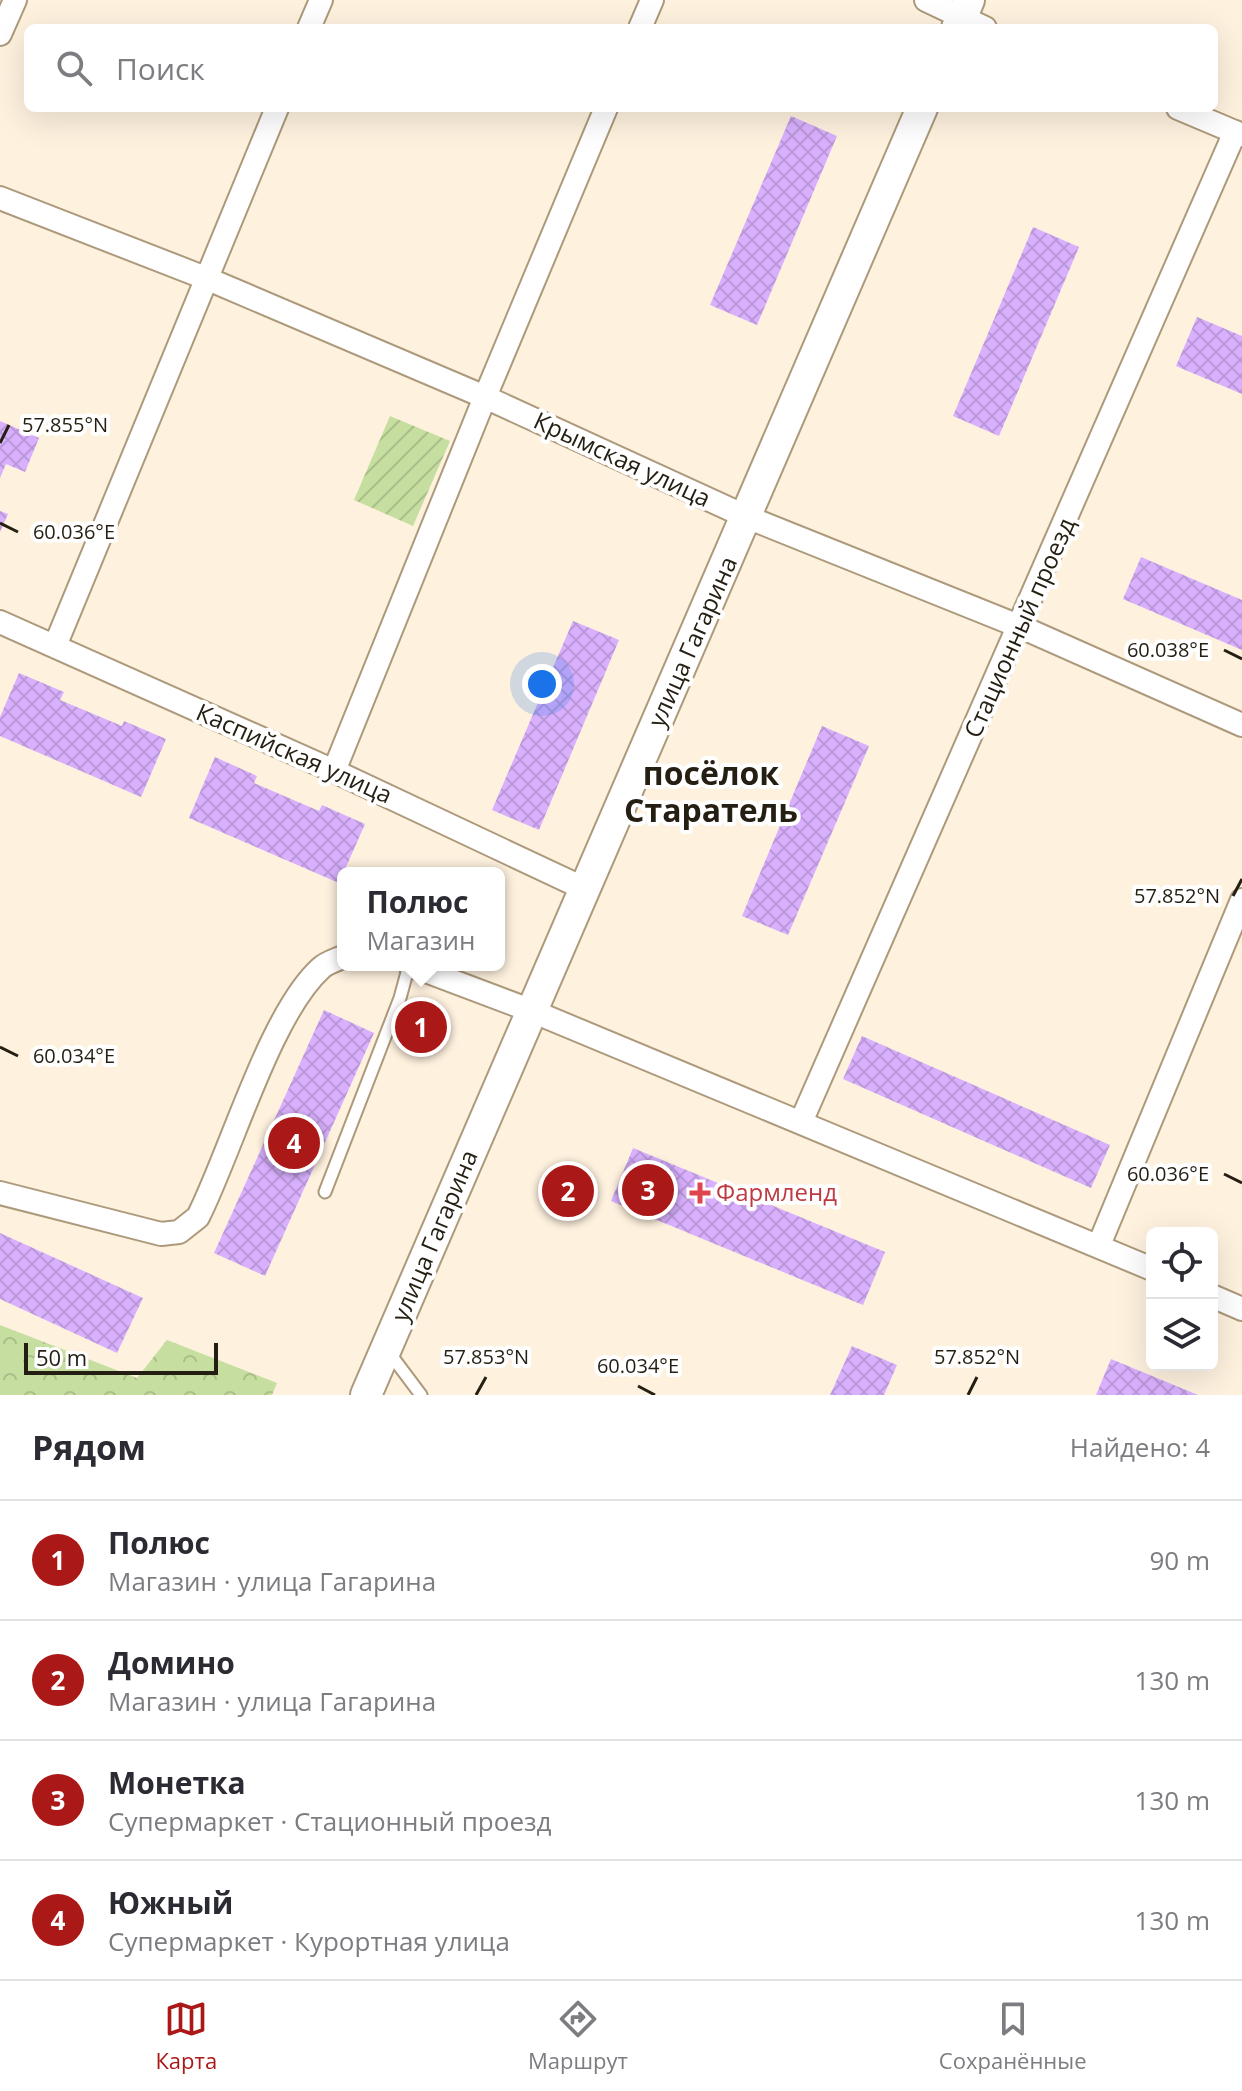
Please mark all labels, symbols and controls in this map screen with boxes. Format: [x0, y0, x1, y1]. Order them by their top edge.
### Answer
search box [24, 24, 1218, 112]
icon: search [52, 46, 96, 90]
text: Поиск [116, 48, 205, 89]
street label: Крымская улица [529, 403, 716, 514]
text: 57.855°N [22, 411, 108, 438]
street label: Стационный проезд [955, 512, 1082, 743]
text: 60.036°E [33, 518, 115, 545]
street label: улица Гагарина [639, 551, 744, 732]
text: 60.038°E [1127, 636, 1209, 663]
your location [522, 664, 562, 704]
street label: Каспийская улица [192, 695, 398, 811]
district label: посёлок Старатель [624, 751, 798, 831]
popup [337, 867, 505, 971]
text: Полюс [366, 881, 468, 922]
text: 57.852°N [1134, 882, 1220, 909]
text: Магазин [366, 922, 476, 958]
pin: 1 [395, 997, 447, 1057]
text: 60.034°E [33, 1042, 115, 1069]
pin: 4 [268, 1113, 320, 1173]
street label: улица Гагарина [383, 1144, 485, 1326]
pin: 3 [622, 1160, 674, 1220]
text: 60.036°E [1127, 1160, 1209, 1187]
pin: 2 [542, 1161, 594, 1221]
place label: Фармленд [716, 1175, 837, 1208]
marker: Фармленд [691, 1184, 709, 1202]
map controls [1146, 1227, 1218, 1371]
button: locate [1146, 1227, 1218, 1299]
button: layers [1146, 1299, 1218, 1371]
scale bar [24, 1339, 218, 1375]
text: 50 m [36, 1342, 87, 1372]
text: 57.853°N [443, 1343, 529, 1370]
text: 57.852°N [934, 1343, 1020, 1370]
text: 60.034°E [597, 1352, 679, 1379]
text: Рядом [32, 1424, 146, 1470]
text: Найдено: 4 [1070, 1429, 1210, 1465]
text: Полюс [108, 1522, 210, 1563]
text: 1 [51, 1542, 65, 1578]
text: 90 m [1149, 1542, 1210, 1578]
text: Магазин · улица Гагарина [108, 1563, 436, 1599]
text: Домино [108, 1642, 235, 1683]
text: 2 [51, 1662, 65, 1698]
text: 130 m [1135, 1662, 1210, 1698]
text: Магазин · улица Гагарина [108, 1683, 436, 1719]
text: Монетка [108, 1762, 246, 1803]
text: 3 [51, 1782, 65, 1818]
text: 130 m [1135, 1782, 1210, 1818]
text: Супермаркет · Стационный проезд [108, 1803, 552, 1839]
text: Южный [108, 1882, 233, 1923]
text: 4 [51, 1902, 65, 1938]
text: 130 m [1135, 1902, 1210, 1938]
text: Супермаркет · Курортная улица [108, 1923, 510, 1959]
tab: Карта [155, 1997, 217, 2075]
tab: Маршрут [528, 1997, 628, 2075]
tab: Сохранённые [939, 1997, 1087, 2075]

